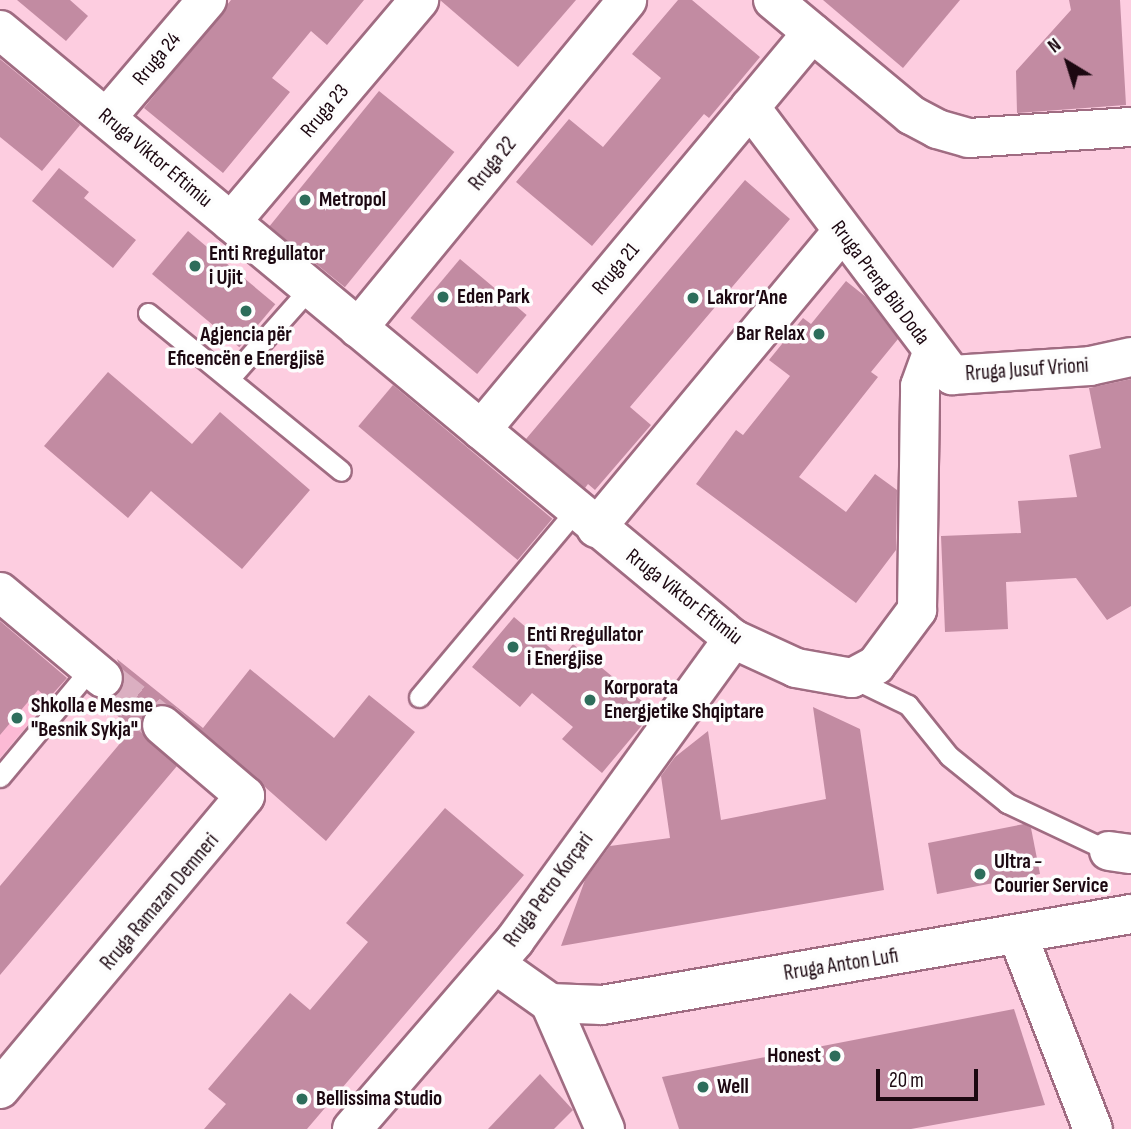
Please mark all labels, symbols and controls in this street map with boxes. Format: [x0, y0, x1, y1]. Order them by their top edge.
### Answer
street label: Rruga 24 [128, 27, 186, 91]
north arrow [1033, 28, 1103, 98]
text: N [1044, 34, 1066, 58]
street label: Rruga 23 [296, 79, 354, 143]
street label: Rruga Viktor Eftimiu [93, 103, 217, 213]
street label: Rruga 22 [464, 132, 522, 196]
place label: Metropol [319, 187, 386, 213]
marker: Metropol [297, 192, 313, 208]
street label: Rruga Preng Bib Doda [825, 216, 935, 350]
street label: Rruga 21 [587, 238, 645, 300]
place label: Enti Rregullator i Ujit [209, 241, 325, 291]
marker: Enti Rregullator i Ujit [187, 258, 203, 274]
place label: Eden Park [457, 284, 530, 310]
place label: Lakror’Ane [707, 285, 787, 311]
marker: Eden Park [435, 289, 451, 305]
marker: Lakror’Ane [685, 290, 701, 306]
marker: Agjencia për Eficencën e Energjisë [238, 303, 254, 319]
place label: Bar Relax [736, 321, 805, 347]
place label: Agjencia për Eficencën e Energjisë [167, 322, 325, 372]
marker: Bar Relax [811, 326, 827, 342]
street label: Rruga Jusuf Vrioni [965, 353, 1089, 387]
street label: Rruga Viktor Eftimiu [621, 544, 747, 650]
place label: Enti Rregullator i Energjise [527, 622, 643, 672]
marker: Enti Rregullator i Energjise [505, 639, 521, 655]
place label: Korporata Energjetike Shqiptare [604, 675, 764, 725]
marker: Korporata Energjetike Shqiptare [582, 692, 598, 708]
place label: Shkolla e Mesme "Besnik Sykja" [31, 693, 153, 743]
marker: Shkolla e Mesme "Besnik Sykja" [9, 710, 25, 726]
street label: Rruga Petro Korçari [499, 828, 599, 952]
street label: Rruga Ramazan Demneri [95, 829, 225, 975]
place label: Ultra - Courier Service [994, 849, 1108, 899]
marker: Ultra - Courier Service [972, 866, 988, 882]
street label: Rruga Anton Lufi [782, 944, 900, 986]
place label: Honest [767, 1043, 821, 1069]
marker: Honest [827, 1048, 843, 1064]
scale bar [879, 1056, 981, 1100]
text: 20 m [889, 1068, 924, 1093]
place label: Well [717, 1074, 749, 1100]
marker: Well [695, 1079, 711, 1095]
place label: Bellissima Studio [316, 1086, 442, 1112]
marker: Bellissima Studio [294, 1091, 310, 1107]

